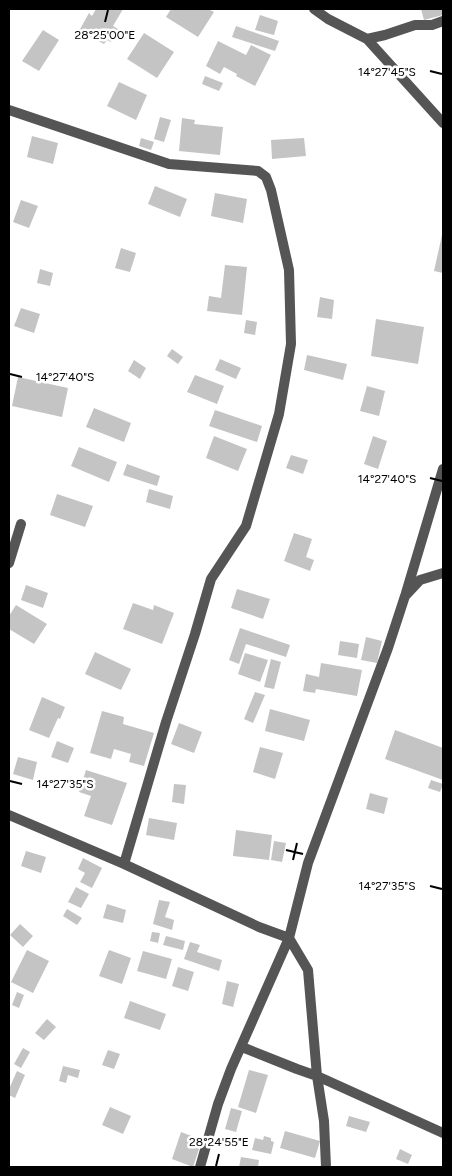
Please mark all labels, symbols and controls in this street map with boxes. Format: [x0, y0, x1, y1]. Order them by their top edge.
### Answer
text: 28°25'00"E [75, 28, 135, 42]
text: 14°27'45"S [358, 65, 416, 79]
text: 14°27'40"S [36, 370, 94, 384]
text: 14°27'40"S [358, 472, 416, 486]
text: 14°27'35"S [36, 777, 94, 791]
text: 14°27'35"S [358, 879, 416, 893]
text: 28°24'55"E [189, 1135, 249, 1149]

